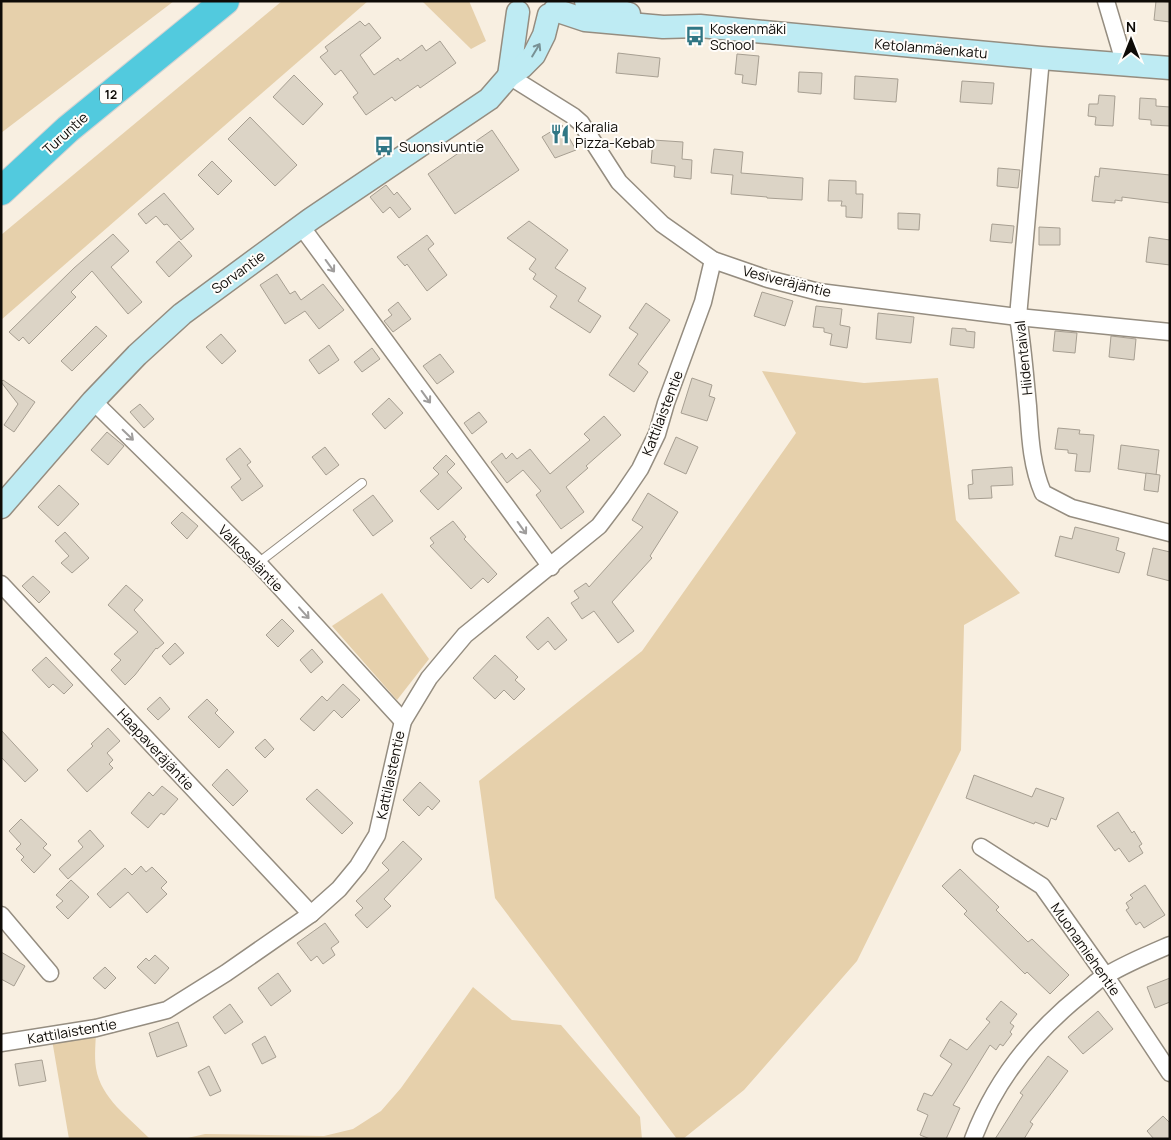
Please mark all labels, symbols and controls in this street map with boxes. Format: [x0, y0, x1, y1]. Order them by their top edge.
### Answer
north arrow [1106, 15, 1156, 65]
text: N [1126, 17, 1136, 36]
place label: Koskenmäki School [710, 19, 786, 54]
bus stop icon: Koskenmäki School [684, 25, 706, 47]
street label: Ketolanmäenkatu [874, 34, 988, 62]
one-way arrow [531, 44, 541, 58]
road number: 12 [100, 85, 122, 104]
street label: Turuntie [38, 108, 92, 158]
place label: Karalia Pizza-Kebab [575, 117, 655, 152]
restaurant icon: Karalia Pizza-Kebab [549, 123, 571, 145]
bus stop icon: Suonsivuntie [373, 135, 395, 157]
place label: Suonsivuntie [399, 137, 484, 156]
street label: Sorvantie [207, 246, 269, 298]
one-way arrow [325, 258, 335, 272]
street label: Vesiveräjäntie [741, 261, 833, 301]
street label: Hiidentaival [1010, 320, 1036, 396]
street label: Kattilaistentie [637, 368, 687, 458]
one-way arrow [421, 390, 431, 404]
one-way arrow [122, 429, 134, 441]
street label: Valkoseläntie [214, 521, 288, 595]
one-way arrow [517, 521, 527, 535]
one-way arrow [298, 606, 310, 619]
street label: Haapaveräjäntie [113, 704, 199, 794]
street label: Kattilaistentie [371, 729, 409, 821]
street label: Muonamiehentie [1047, 899, 1125, 999]
street label: Kattilaistentie [26, 1014, 118, 1048]

